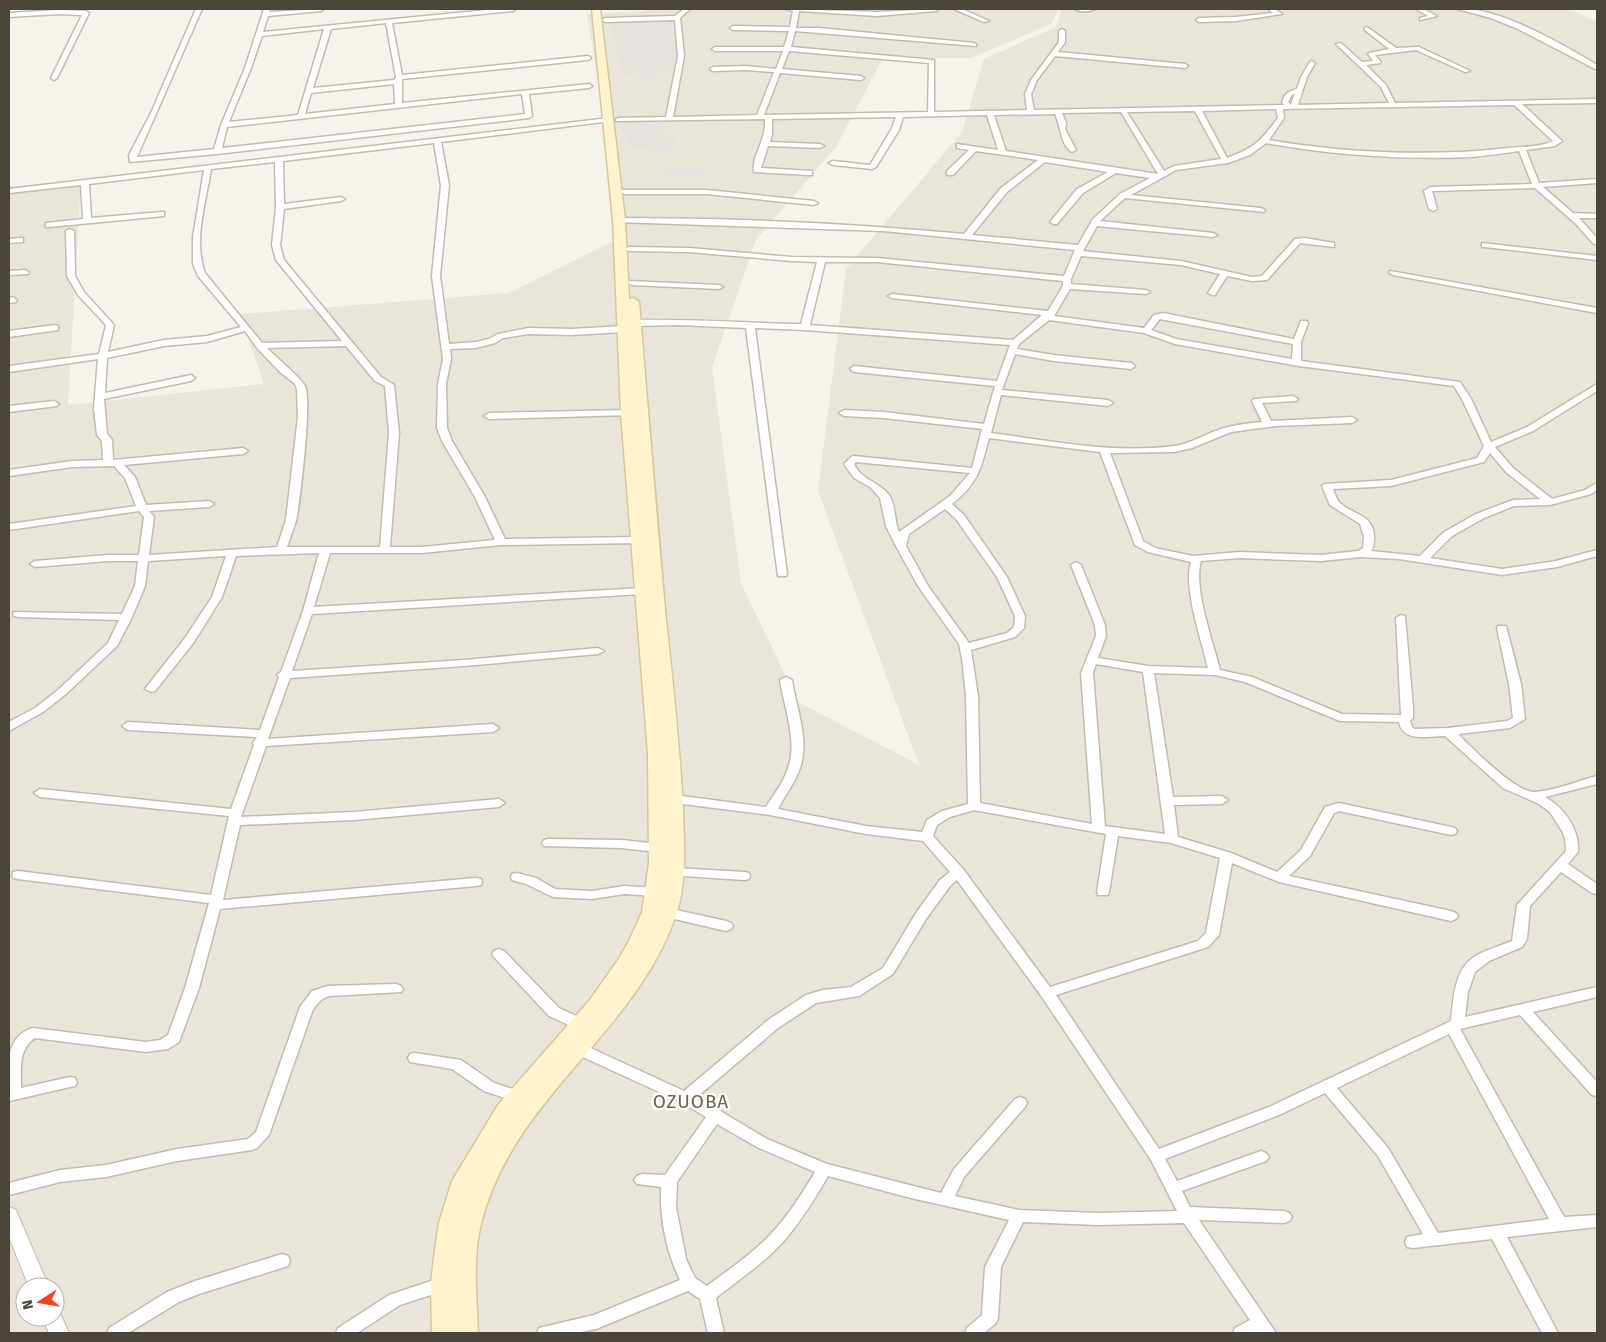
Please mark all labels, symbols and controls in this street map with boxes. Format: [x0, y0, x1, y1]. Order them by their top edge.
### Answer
district label: OZUOBA [653, 1090, 729, 1113]
north arrow [15, 1277, 65, 1327]
text: N [18, 1298, 37, 1311]

